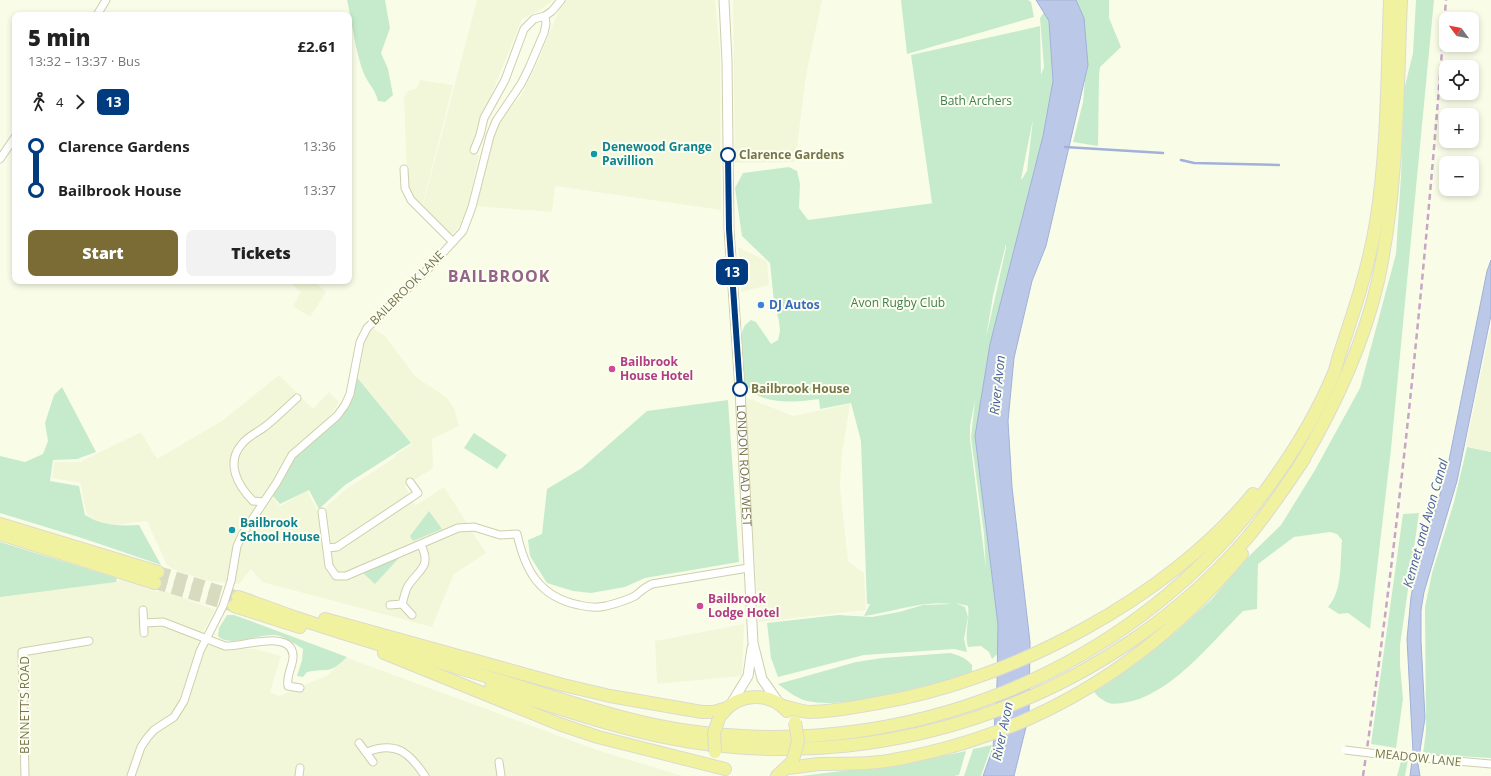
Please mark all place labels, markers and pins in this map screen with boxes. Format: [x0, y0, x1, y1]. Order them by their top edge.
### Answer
place label: Denewood Grange Pavillion [602, 138, 712, 169]
place label: Clarence Gardens [739, 146, 844, 163]
marker: Clarence Gardens [720, 147, 736, 163]
marker: Denewood Grange Pavillion [589, 149, 599, 159]
place label: DJ Autos [769, 296, 820, 313]
marker: DJ Autos [756, 300, 766, 310]
place label: Bailbrook House Hotel [620, 353, 693, 384]
marker: Bailbrook House Hotel [607, 364, 617, 374]
place label: Bailbrook House [751, 380, 850, 397]
marker: Bailbrook House [732, 381, 748, 397]
place label: Bailbrook School House [240, 514, 320, 545]
marker: Bailbrook School House [227, 525, 237, 535]
place label: Bailbrook Lodge Hotel [708, 590, 779, 621]
marker: Bailbrook Lodge Hotel [695, 601, 705, 611]

